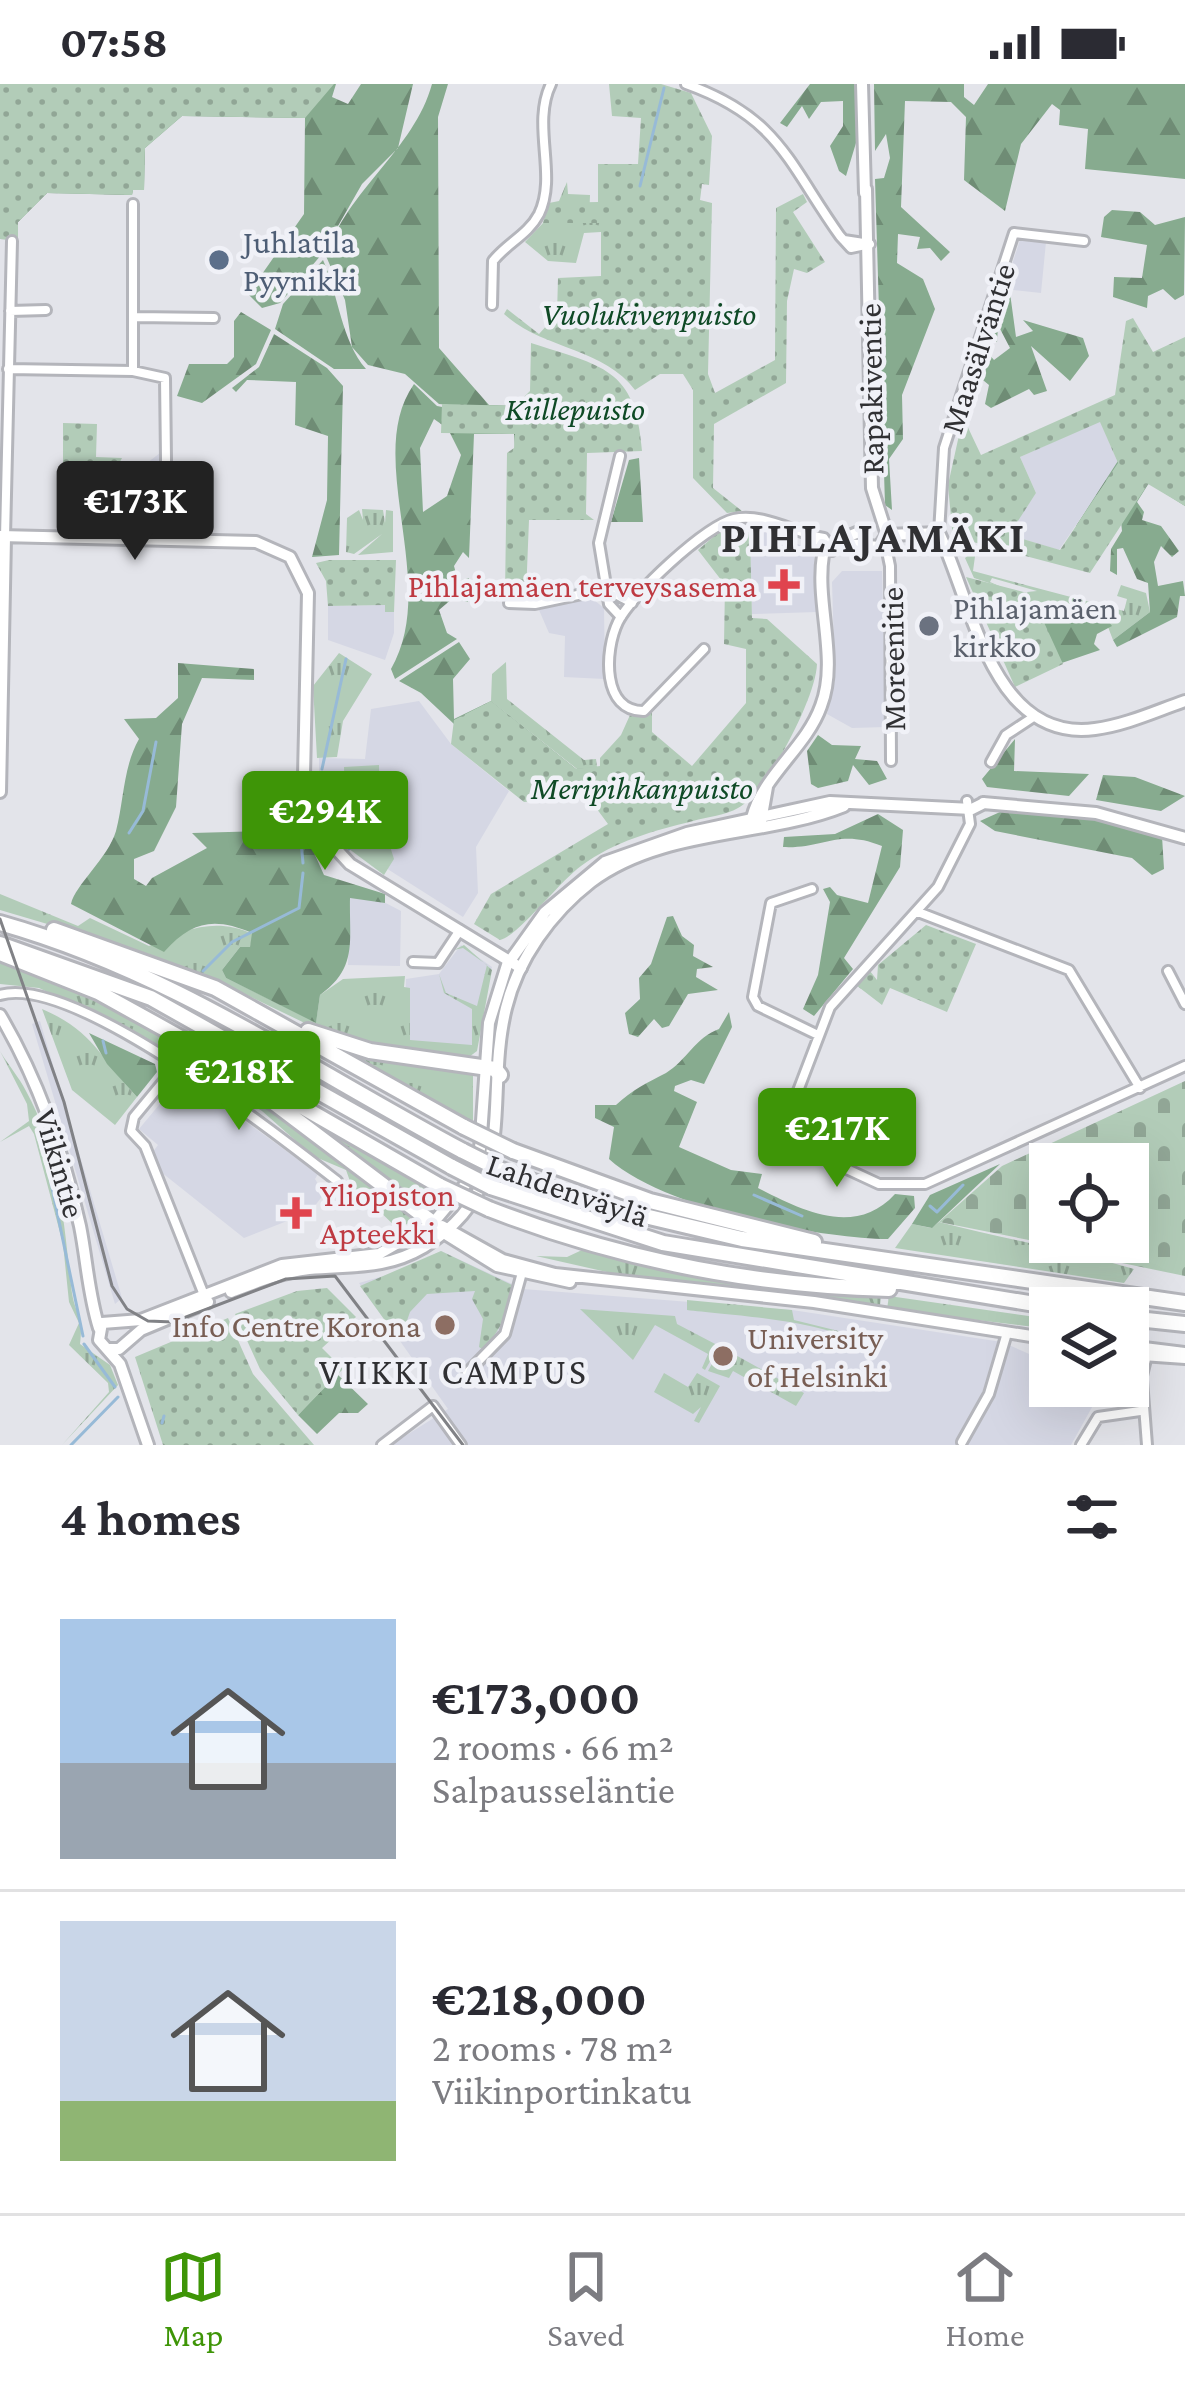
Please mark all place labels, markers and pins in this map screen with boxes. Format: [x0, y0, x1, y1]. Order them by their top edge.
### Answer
place label: Juhlatila Pyynikki [240, 223, 357, 298]
marker: Juhlatila Pyynikki [206, 247, 232, 273]
pin: €173K [51, 461, 219, 563]
place label: Pihlajamäen terveysasema [408, 567, 757, 604]
marker: Pihlajamäen terveysasema [768, 569, 800, 601]
place label: Pihlajamäen kirkko [953, 589, 1117, 664]
marker: Pihlajamäen kirkko [916, 613, 942, 639]
pin: €294K [241, 771, 409, 873]
pin: €218K [155, 1031, 323, 1133]
pin: €217K [753, 1088, 921, 1190]
place label: Yliopiston Apteekki [320, 1176, 455, 1251]
marker: Yliopiston Apteekki [283, 1200, 309, 1226]
place label: Info Centre Korona [172, 1307, 421, 1344]
marker: Info Centre Korona [432, 1312, 458, 1338]
place label: University of Helsinki [747, 1319, 888, 1394]
marker: University of Helsinki [710, 1343, 736, 1369]

